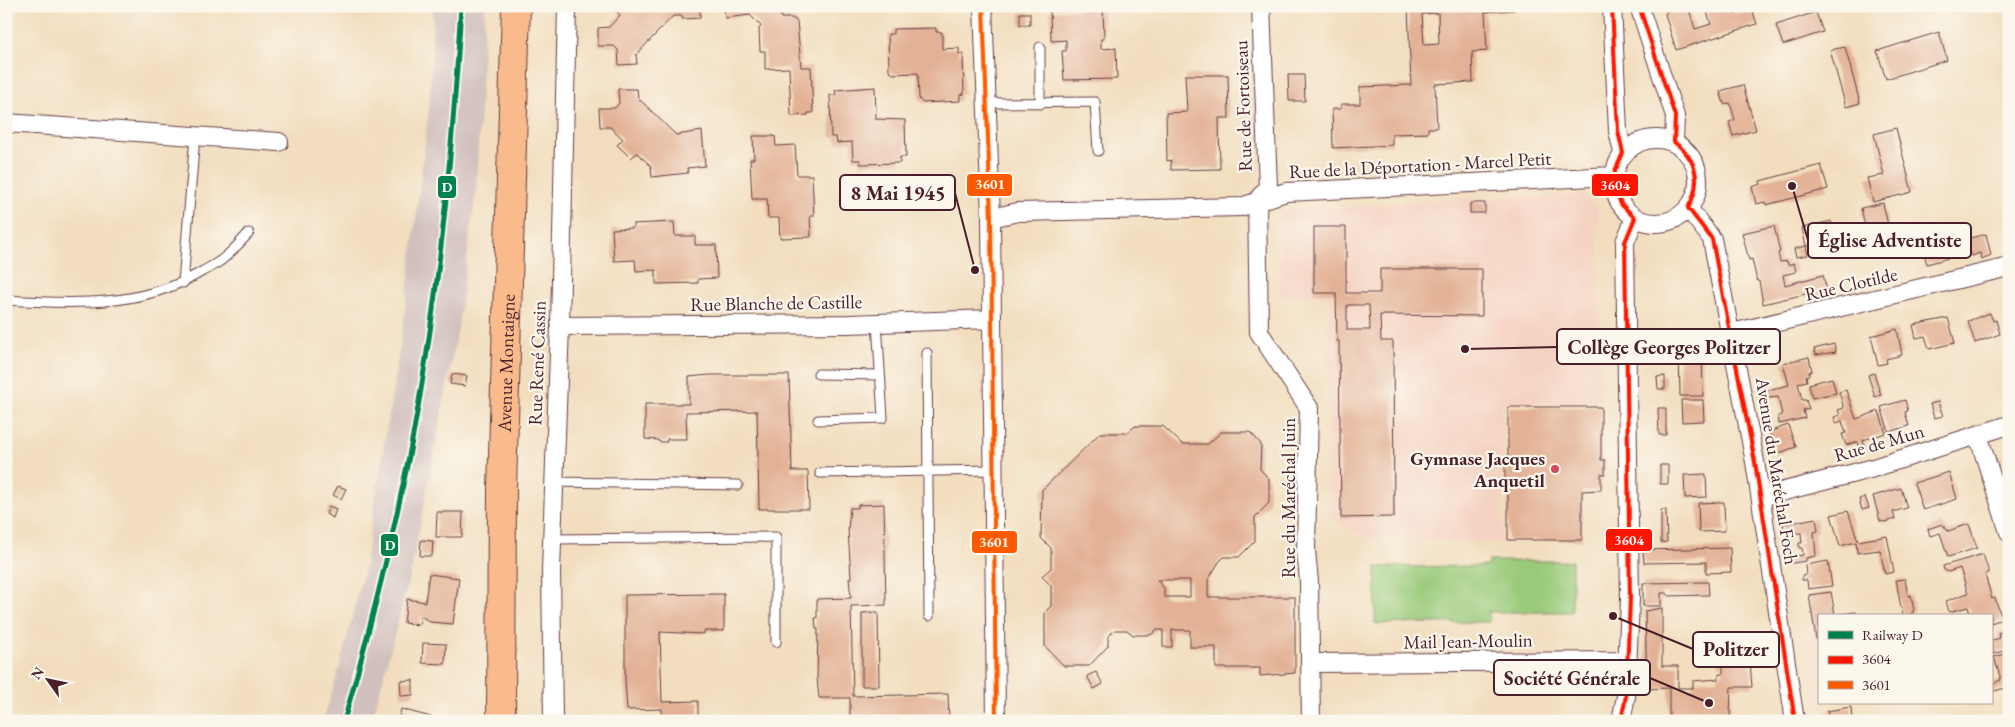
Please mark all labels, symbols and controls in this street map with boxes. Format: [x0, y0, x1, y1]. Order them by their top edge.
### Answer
street label: Rue de Fortoiseau [1228, 40, 1258, 172]
street label: Rue de la Déportation - Marcel Petit [1288, 146, 1552, 184]
line badge: 3601 [966, 173, 1013, 197]
line badge: 3604 [1591, 173, 1639, 197]
line badge: D [437, 175, 457, 199]
callout: 8 Mai 1945 [840, 175, 955, 210]
text: 3601 [975, 175, 1005, 193]
text: 3604 [1600, 176, 1630, 194]
text: D [442, 178, 453, 196]
text: 8 Mai 1945 [851, 180, 945, 206]
callout: Église Adventiste [1808, 223, 1971, 258]
text: Église Adventiste [1818, 227, 1962, 253]
street label: Rue Clotilde [1802, 261, 1900, 307]
street label: Rue Blanche de Castille [690, 289, 862, 317]
street label: Avenue Montaigne [491, 293, 520, 434]
street label: Rue René Cassin [522, 300, 552, 426]
callout: Collège Georges Politzer [1557, 329, 1780, 364]
text: Collège Georges Politzer [1567, 334, 1771, 360]
street label: Avenue du Maréchal Foch [1750, 375, 1804, 567]
street label: Rue du Maréchal Juin [1276, 418, 1301, 578]
street label: Rue de Mun [1831, 418, 1927, 468]
place label: Gymnase Jacques Anquetil [1410, 446, 1546, 493]
marker: Gymnase Jacques Anquetil [1549, 463, 1561, 475]
line badge: 3604 [1605, 528, 1653, 552]
line badge: 3601 [971, 530, 1018, 554]
text: 3604 [1614, 531, 1644, 549]
line badge: D [380, 533, 399, 557]
text: 3601 [979, 533, 1009, 551]
text: D [385, 536, 396, 554]
legend [1818, 614, 1992, 704]
text: Railway D [1862, 625, 1923, 644]
street label: Mail Jean-Moulin [1403, 627, 1533, 655]
callout: Politzer [1693, 632, 1779, 667]
text: Politzer [1703, 636, 1770, 662]
text: 3604 [1862, 649, 1892, 668]
north arrow [22, 654, 72, 704]
callout: Société Générale [1494, 660, 1650, 695]
text: N [26, 663, 48, 683]
text: Société Générale [1504, 665, 1640, 691]
text: 3601 [1862, 675, 1891, 694]

